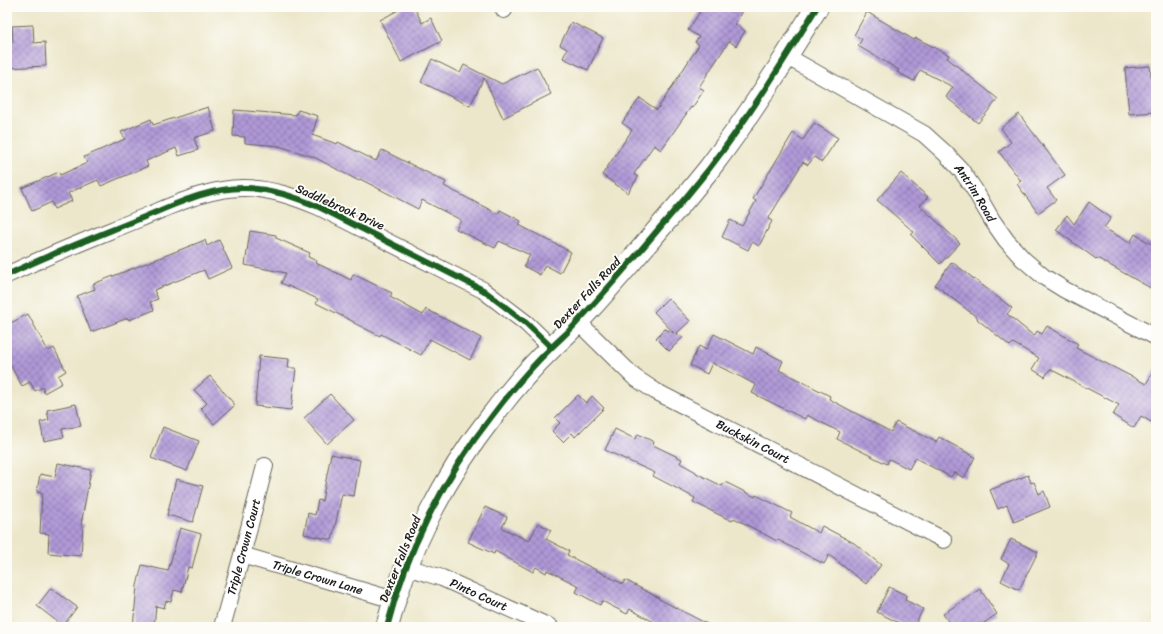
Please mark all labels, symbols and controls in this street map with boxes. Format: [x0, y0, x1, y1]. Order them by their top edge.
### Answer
street label: Antrim Road [948, 157, 1002, 227]
street label: Saddlebrook Drive [292, 178, 388, 237]
street label: Dexter Falls Road [548, 251, 628, 334]
street label: Buckskin Court [712, 413, 794, 470]
street label: Triple Crown Court [220, 496, 267, 598]
street label: Dexter Falls Road [373, 511, 428, 606]
street label: Triple Crown Lane [270, 554, 366, 601]
street label: Pinto Court [446, 572, 511, 617]

